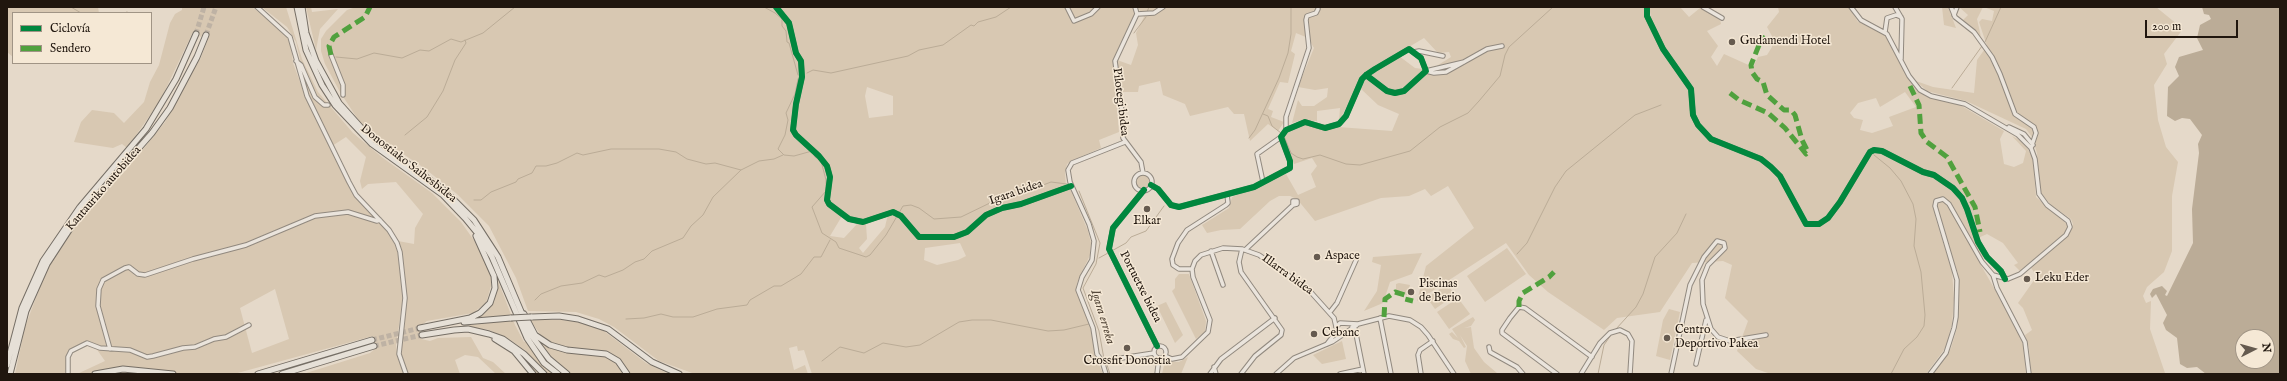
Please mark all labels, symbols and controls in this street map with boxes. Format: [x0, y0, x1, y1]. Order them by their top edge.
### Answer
legend [12, 12, 152, 64]
scale bar [2147, 12, 2240, 38]
text: 200 m [2152, 19, 2181, 34]
text: Ciclovía [50, 21, 90, 36]
place label: Gudamendi Hotel [1740, 35, 1830, 49]
marker: Gudamendi Hotel [1727, 37, 1737, 47]
text: Sendero [50, 41, 91, 56]
street label: Pilotegi bidea [1109, 67, 1131, 137]
street label: Donostiako Saihesbidea [357, 122, 459, 206]
street label: Kantauriko autobidea [63, 144, 145, 234]
street label: Igara bidea [987, 177, 1045, 209]
marker: Elkar [1142, 204, 1152, 214]
place label: Elkar [1133, 215, 1161, 229]
street label: Portuetxe bidea [1116, 249, 1164, 325]
place label: Aspace [1325, 250, 1360, 264]
street label: Illarra bidea [1258, 251, 1316, 299]
marker: Aspace [1312, 252, 1322, 262]
place label: Leku Eder [2035, 272, 2089, 286]
marker: Leku Eder [2022, 274, 2032, 284]
place label: Piscinas de Berio [1419, 278, 1461, 306]
marker: Piscinas de Berio [1406, 287, 1416, 297]
water label: Igara erreka [1086, 288, 1118, 346]
place label: Centro Deportivo Pakea [1675, 324, 1758, 352]
place label: Cebanc [1322, 327, 1359, 341]
marker: Cebanc [1309, 329, 1319, 339]
north arrow [2235, 329, 2275, 369]
marker: Centro Deportivo Pakea [1662, 333, 1672, 343]
text: N [2258, 342, 2273, 353]
marker: Crossfit Donostia [1122, 343, 1132, 353]
place label: Crossfit Donostia [1083, 355, 1171, 369]

